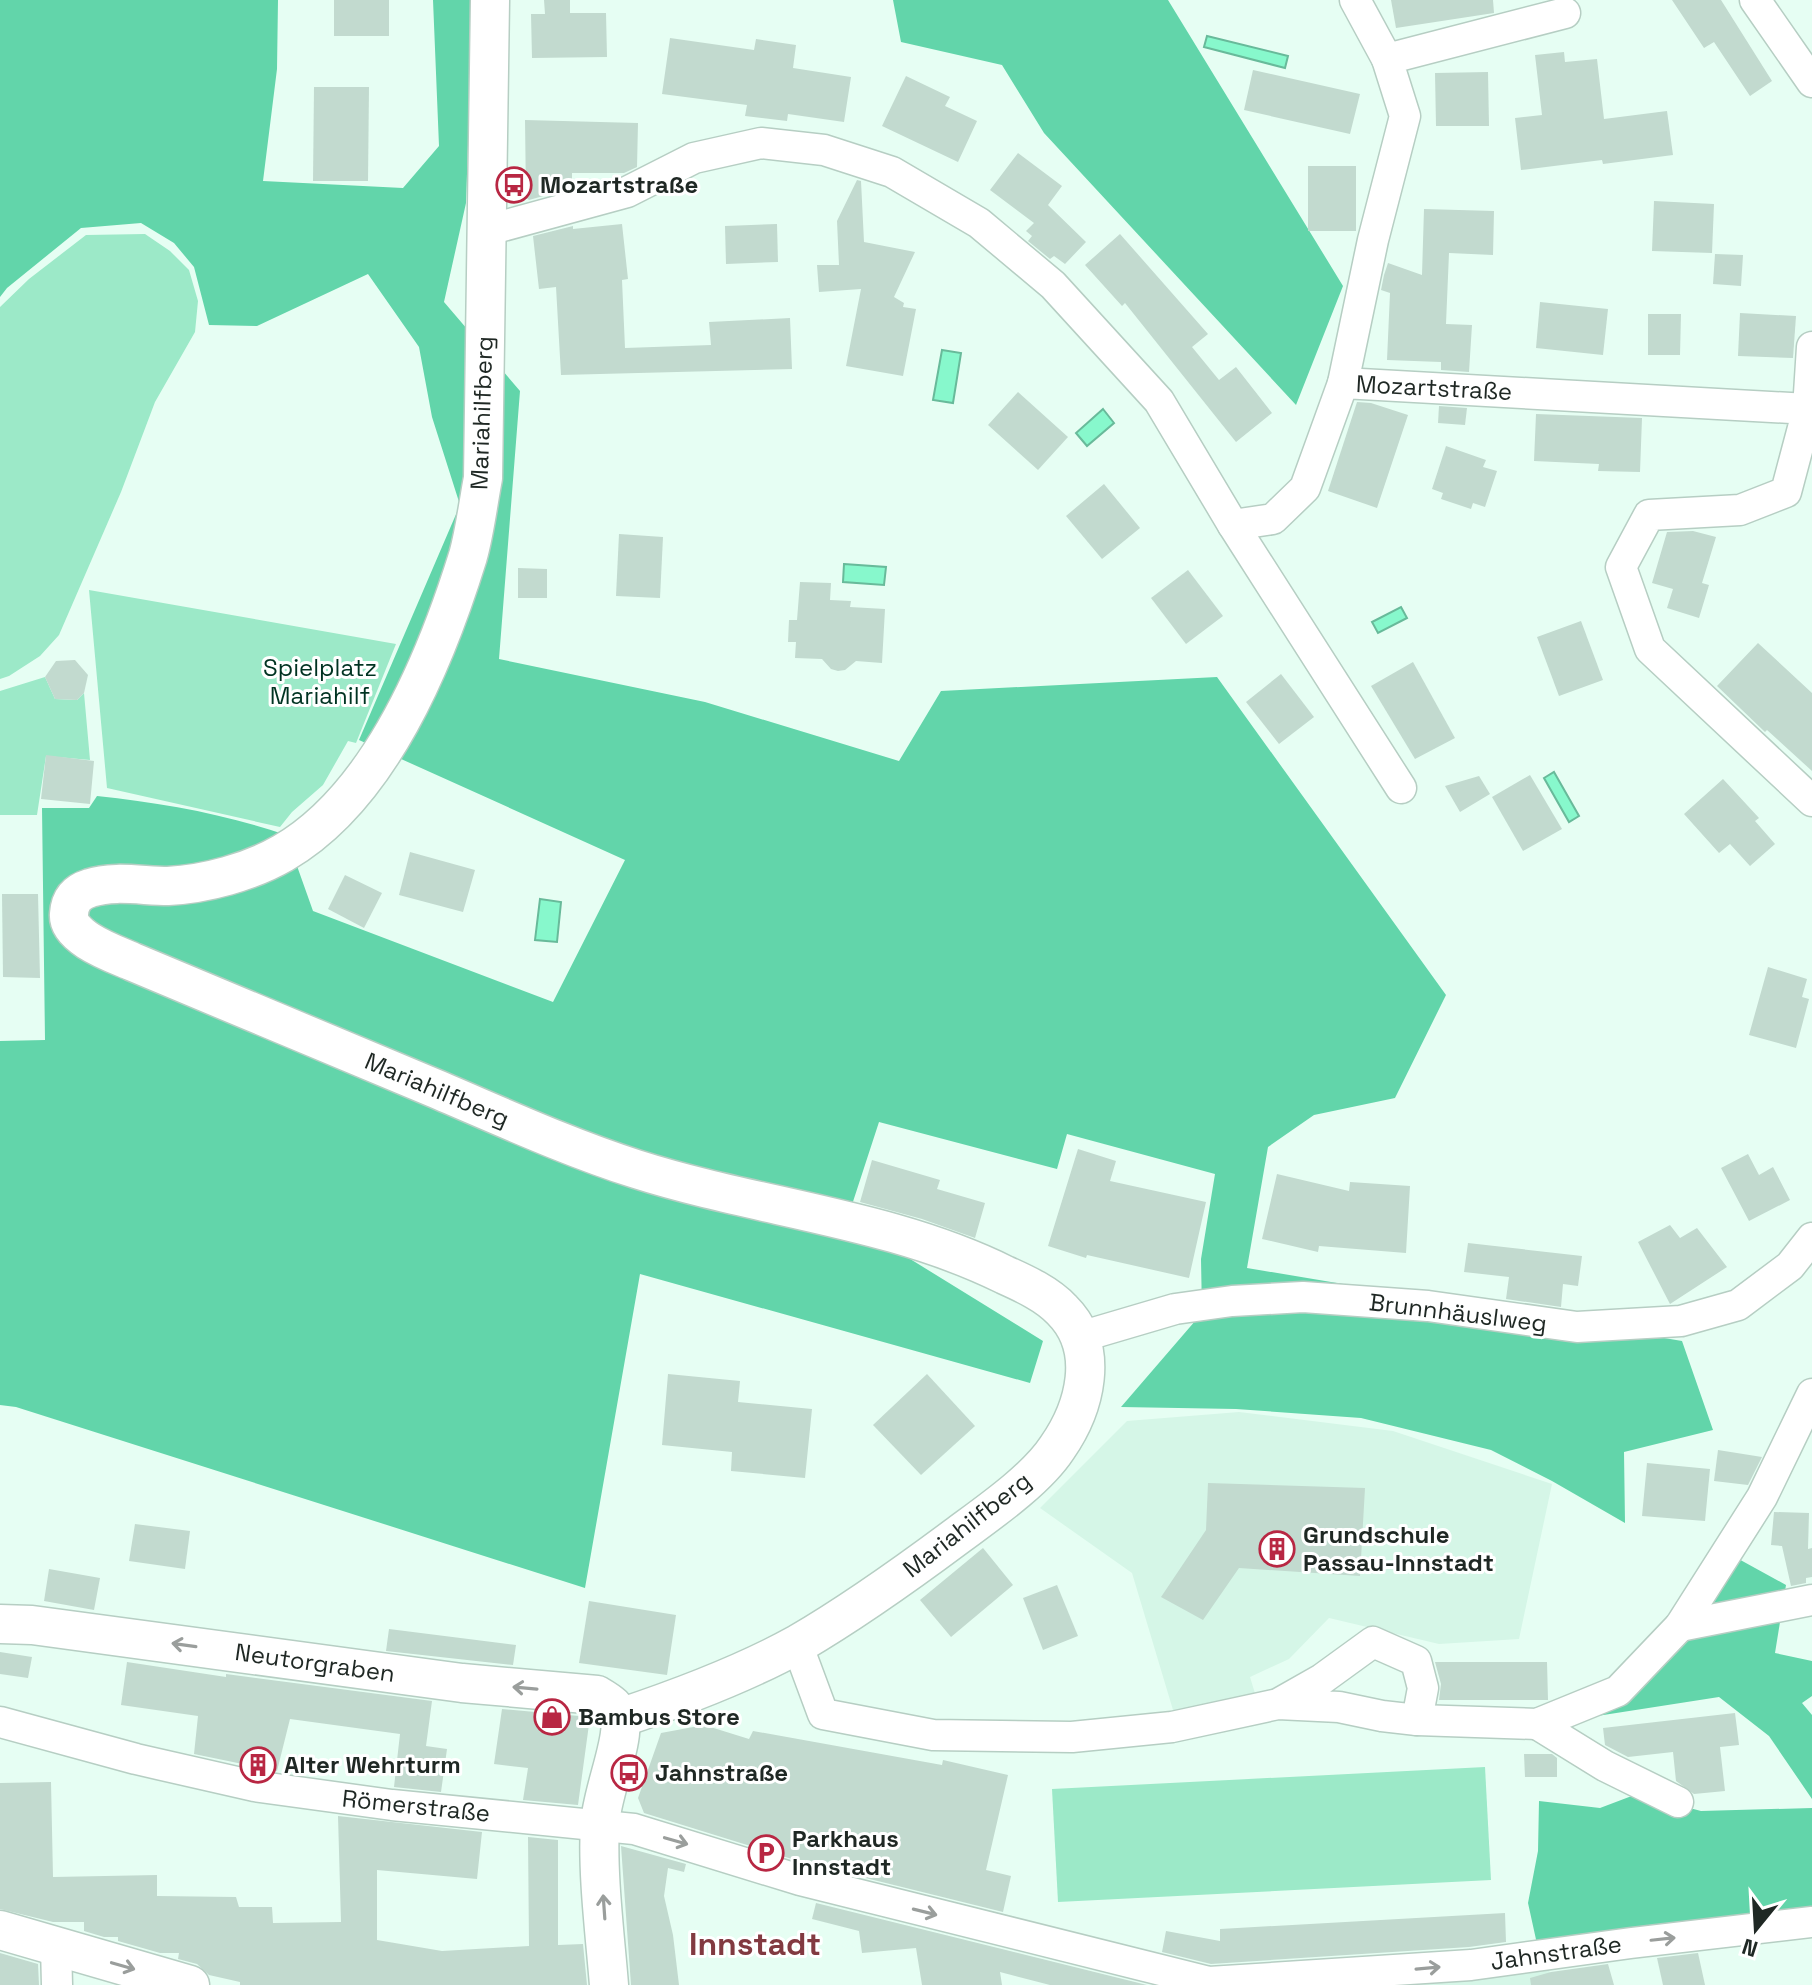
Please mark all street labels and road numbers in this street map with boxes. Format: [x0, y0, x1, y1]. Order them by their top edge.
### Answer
street label: Mariahilfberg [463, 335, 500, 491]
street label: Mozartstraße [1355, 368, 1513, 407]
street label: Mariahilfberg [360, 1045, 514, 1134]
street label: Brunnhäuslweg [1367, 1286, 1549, 1339]
street label: Mariahilfberg [896, 1465, 1037, 1584]
street label: Neutorgraben [233, 1636, 397, 1689]
street label: Römerstraße [340, 1782, 492, 1829]
street label: Jahnstraße [1488, 1928, 1623, 1977]

